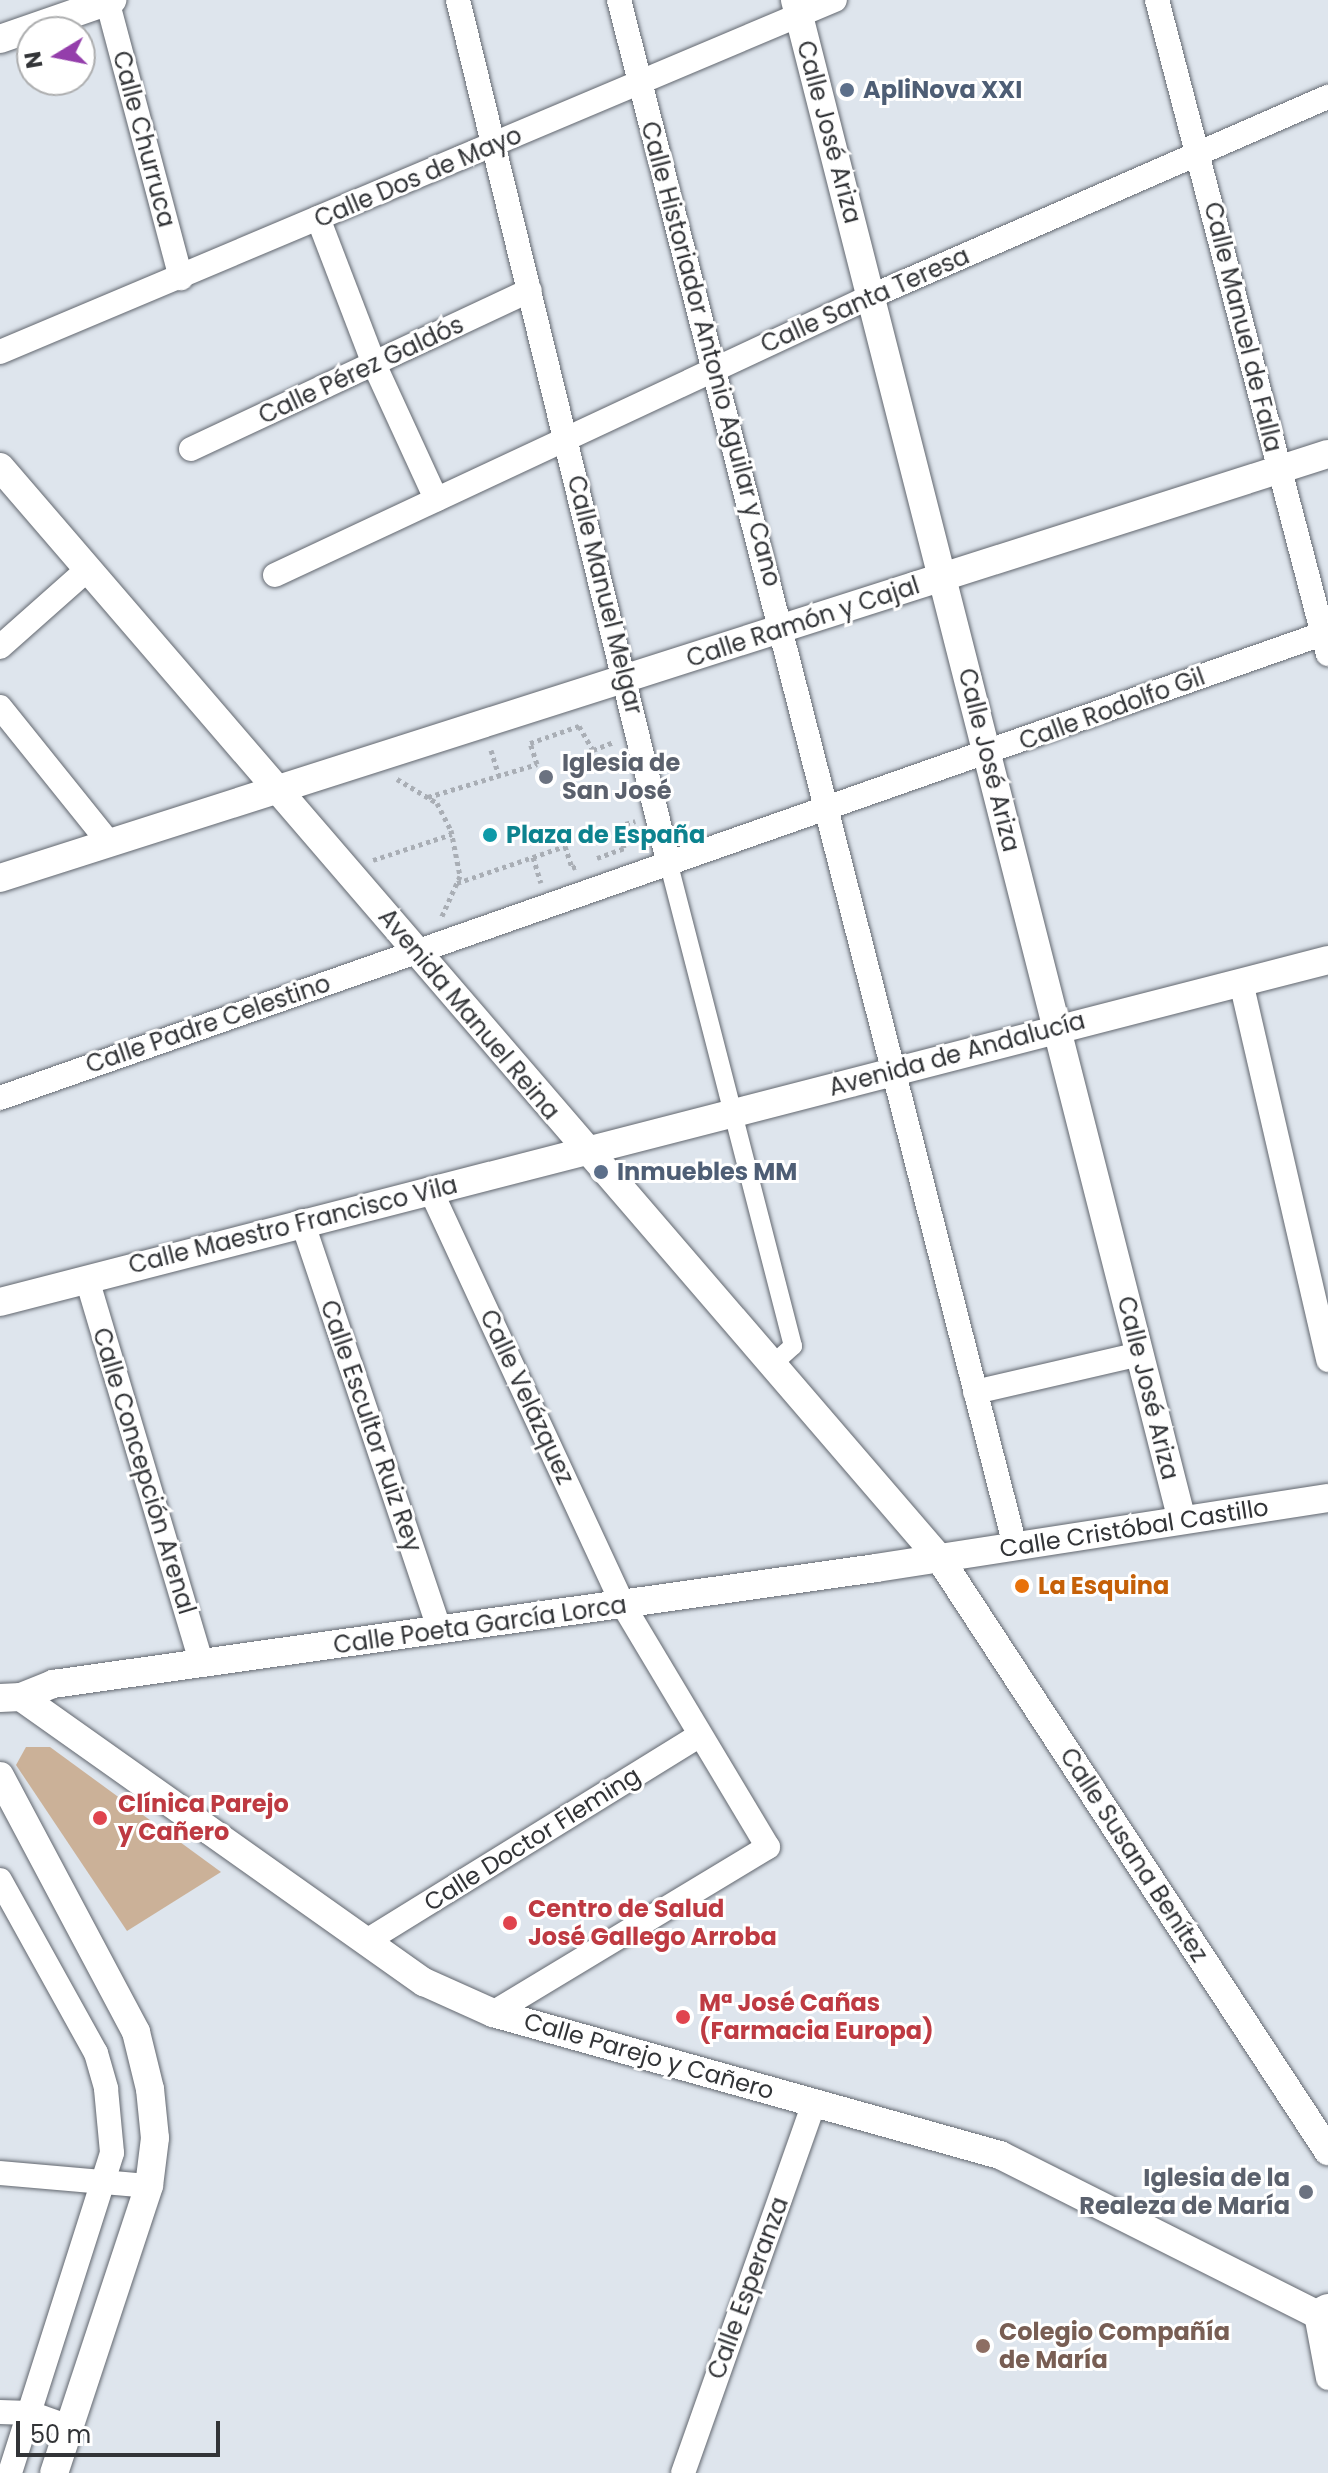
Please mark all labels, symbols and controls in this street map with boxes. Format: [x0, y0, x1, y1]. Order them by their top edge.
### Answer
north arrow [16, 16, 96, 96]
street label: Calle José Ariza [791, 38, 867, 226]
street label: Calle Churruca [107, 48, 181, 230]
text: N [17, 49, 51, 71]
place label: ApliNova XXI [863, 76, 1022, 104]
marker: ApliNova XXI [838, 81, 856, 99]
street label: Calle Historiador Antonio Aguilar y Cano [635, 118, 787, 590]
street label: Calle Dos de Mayo [310, 120, 526, 234]
street label: Calle Manuel de Falla [1198, 199, 1288, 455]
street label: Calle Santa Teresa [756, 241, 974, 359]
street label: Calle Pérez Galdós [254, 310, 468, 430]
street label: Calle Manuel Melgar [561, 472, 649, 718]
street label: Calle Ramón y Cajal [683, 571, 923, 673]
street label: Calle Rodolfo Gil [1015, 662, 1209, 756]
street label: Calle José Ariza [952, 665, 1026, 855]
place label: Iglesia de San José [562, 749, 680, 805]
marker: Iglesia de San José [537, 768, 555, 786]
place label: Plaza de España [506, 821, 705, 849]
marker: Plaza de España [481, 826, 499, 844]
street label: Avenida Manuel Reina [372, 903, 566, 1125]
street label: Calle Padre Celestino [82, 969, 334, 1079]
street label: Avenida de Andalucía [826, 1006, 1088, 1102]
place label: Inmuebles MM [617, 1158, 797, 1186]
marker: Inmuebles MM [592, 1163, 610, 1181]
street label: Calle Maestro Francisco Vila [126, 1170, 460, 1280]
street label: Calle José Ariza [1111, 1293, 1185, 1483]
street label: Calle Escultor Ruiz Rey [314, 1296, 428, 1556]
street label: Calle Velázquez [474, 1305, 580, 1489]
street label: Calle Concepción Arenal [87, 1324, 201, 1618]
street label: Calle Cristóbal Castillo [998, 1493, 1270, 1563]
place label: La Esquina [1038, 1572, 1169, 1600]
marker: La Esquina [1013, 1577, 1031, 1595]
street label: Calle Poeta García Lorca [332, 1590, 628, 1660]
street label: Calle Susana Benítez [1054, 1743, 1214, 1967]
street label: Calle Doctor Fleming [419, 1761, 645, 1917]
place label: Clínica Parejo y Cañero [118, 1790, 289, 1846]
marker: Clínica Parejo y Cañero [89, 1807, 111, 1829]
place label: Centro de Salud José Gallego Arroba [528, 1895, 777, 1951]
marker: Centro de Salud José Gallego Arroba [499, 1912, 521, 1934]
place label: Mª José Cañas (Farmacia Europa) [699, 1989, 934, 2045]
street label: Calle Parejo y Cañero [521, 2006, 777, 2106]
marker: Mª José Cañas (Farmacia Europa) [674, 2008, 692, 2026]
place label: Iglesia de la Realeza de María [1079, 2164, 1290, 2220]
marker: Iglesia de la Realeza de María [1297, 2183, 1315, 2201]
street label: Calle Esperanza [702, 2193, 794, 2383]
place label: Colegio Compañía de María [999, 2318, 1230, 2374]
marker: Colegio Compañía de María [974, 2337, 992, 2355]
scale bar [20, 2405, 224, 2455]
text: 50 m [30, 2418, 91, 2451]

